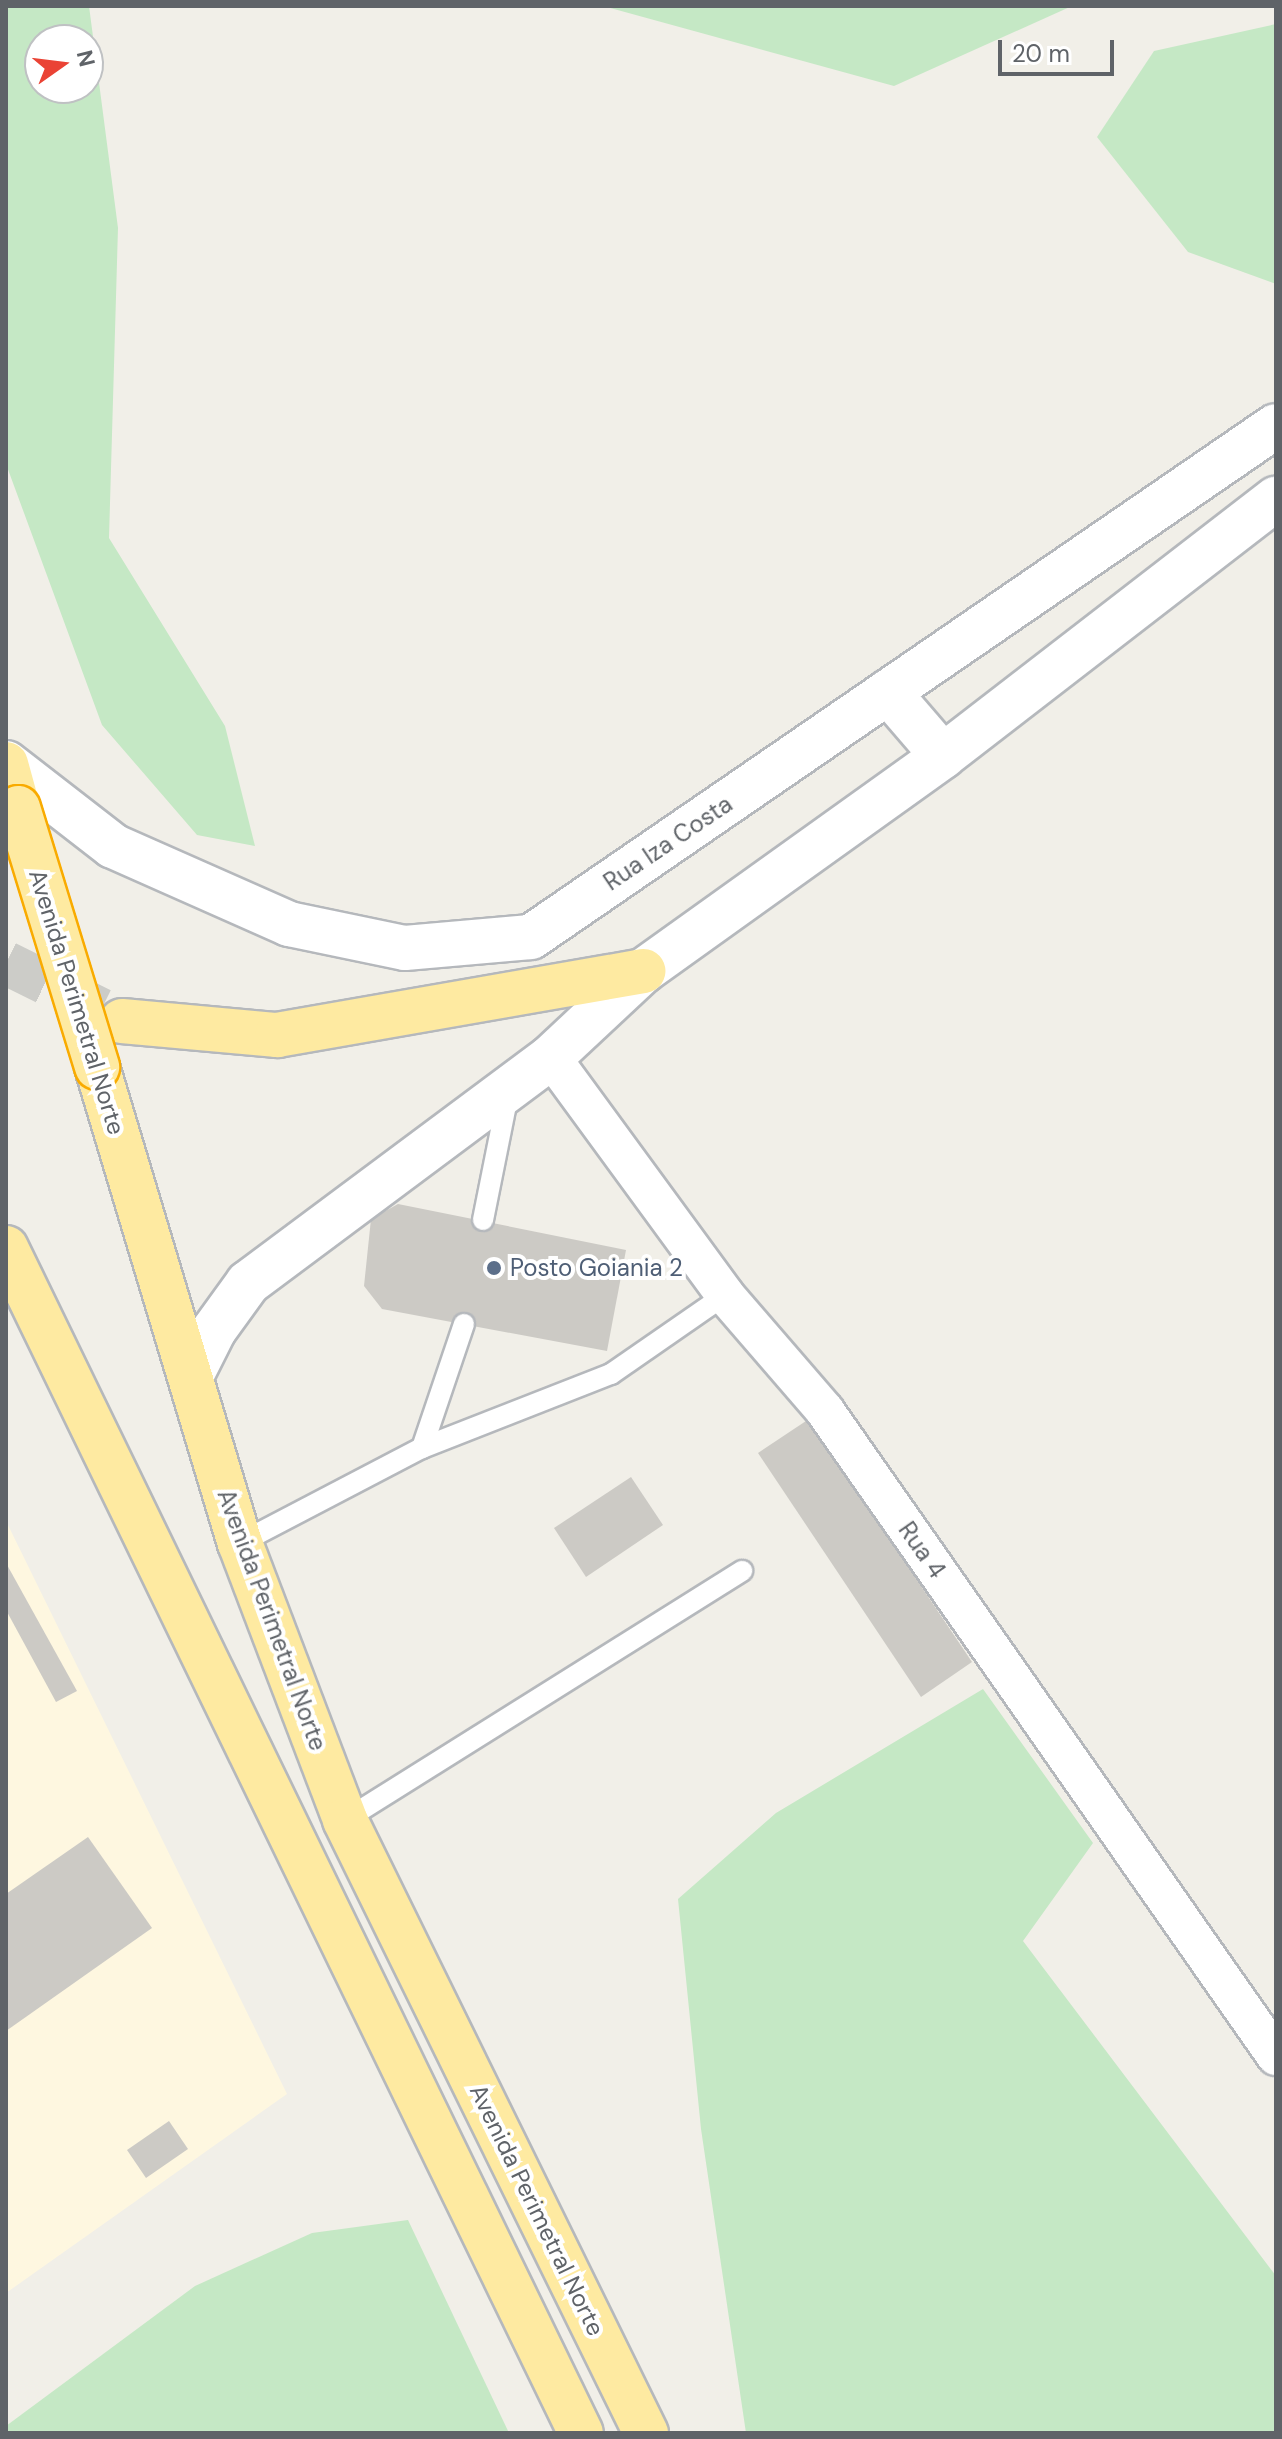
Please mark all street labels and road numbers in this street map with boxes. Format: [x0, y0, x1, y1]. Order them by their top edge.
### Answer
street label: Rua Iza Costa [598, 789, 738, 897]
street label: Avenida Perimetral Norte [23, 866, 131, 1138]
street label: Avenida Perimetral Norte [211, 1485, 333, 1755]
street label: Rua 4 [892, 1516, 952, 1584]
street label: Avenida Perimetral Norte [464, 2080, 610, 2340]

